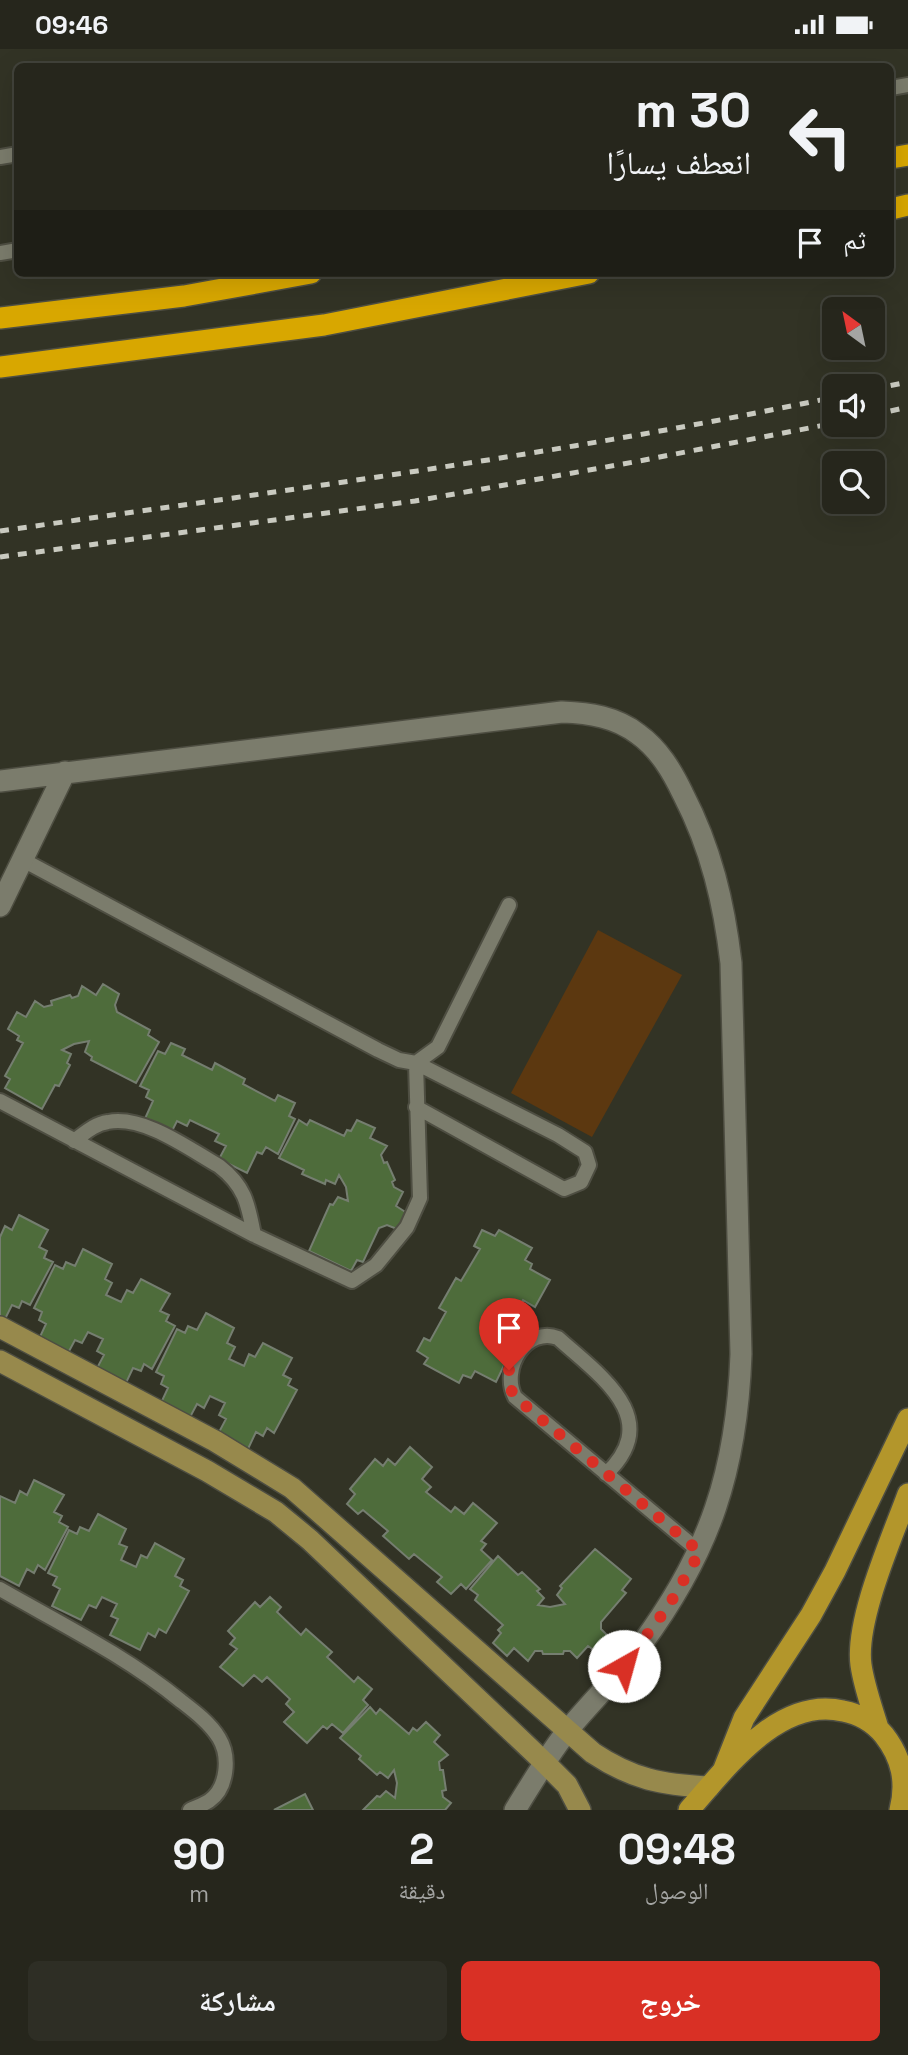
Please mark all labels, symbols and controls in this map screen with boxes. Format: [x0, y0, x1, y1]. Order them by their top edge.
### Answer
text: 09:46 [35, 8, 108, 42]
text: 30 m [635, 79, 751, 141]
icon: left [775, 91, 866, 182]
text: انعطف يسارًا [607, 143, 751, 183]
text: ثم [843, 223, 866, 257]
icon: arrive [791, 224, 829, 262]
north arrow [822, 297, 886, 361]
map controls [822, 297, 885, 514]
button: sound [822, 374, 885, 437]
button: search [822, 451, 885, 514]
pin [479, 1298, 539, 1370]
icon: arrive [490, 1309, 528, 1347]
position arrow [587, 1629, 661, 1703]
text: 2 [409, 1823, 434, 1876]
text: 09:48 [618, 1823, 735, 1876]
text: 90 [173, 1828, 226, 1881]
text: دقيقة [398, 1876, 445, 1906]
text: الوصول [645, 1876, 708, 1906]
text: m [189, 1879, 209, 1909]
button: مشاركة [28, 1961, 447, 2041]
button: خروج [461, 1961, 880, 2041]

